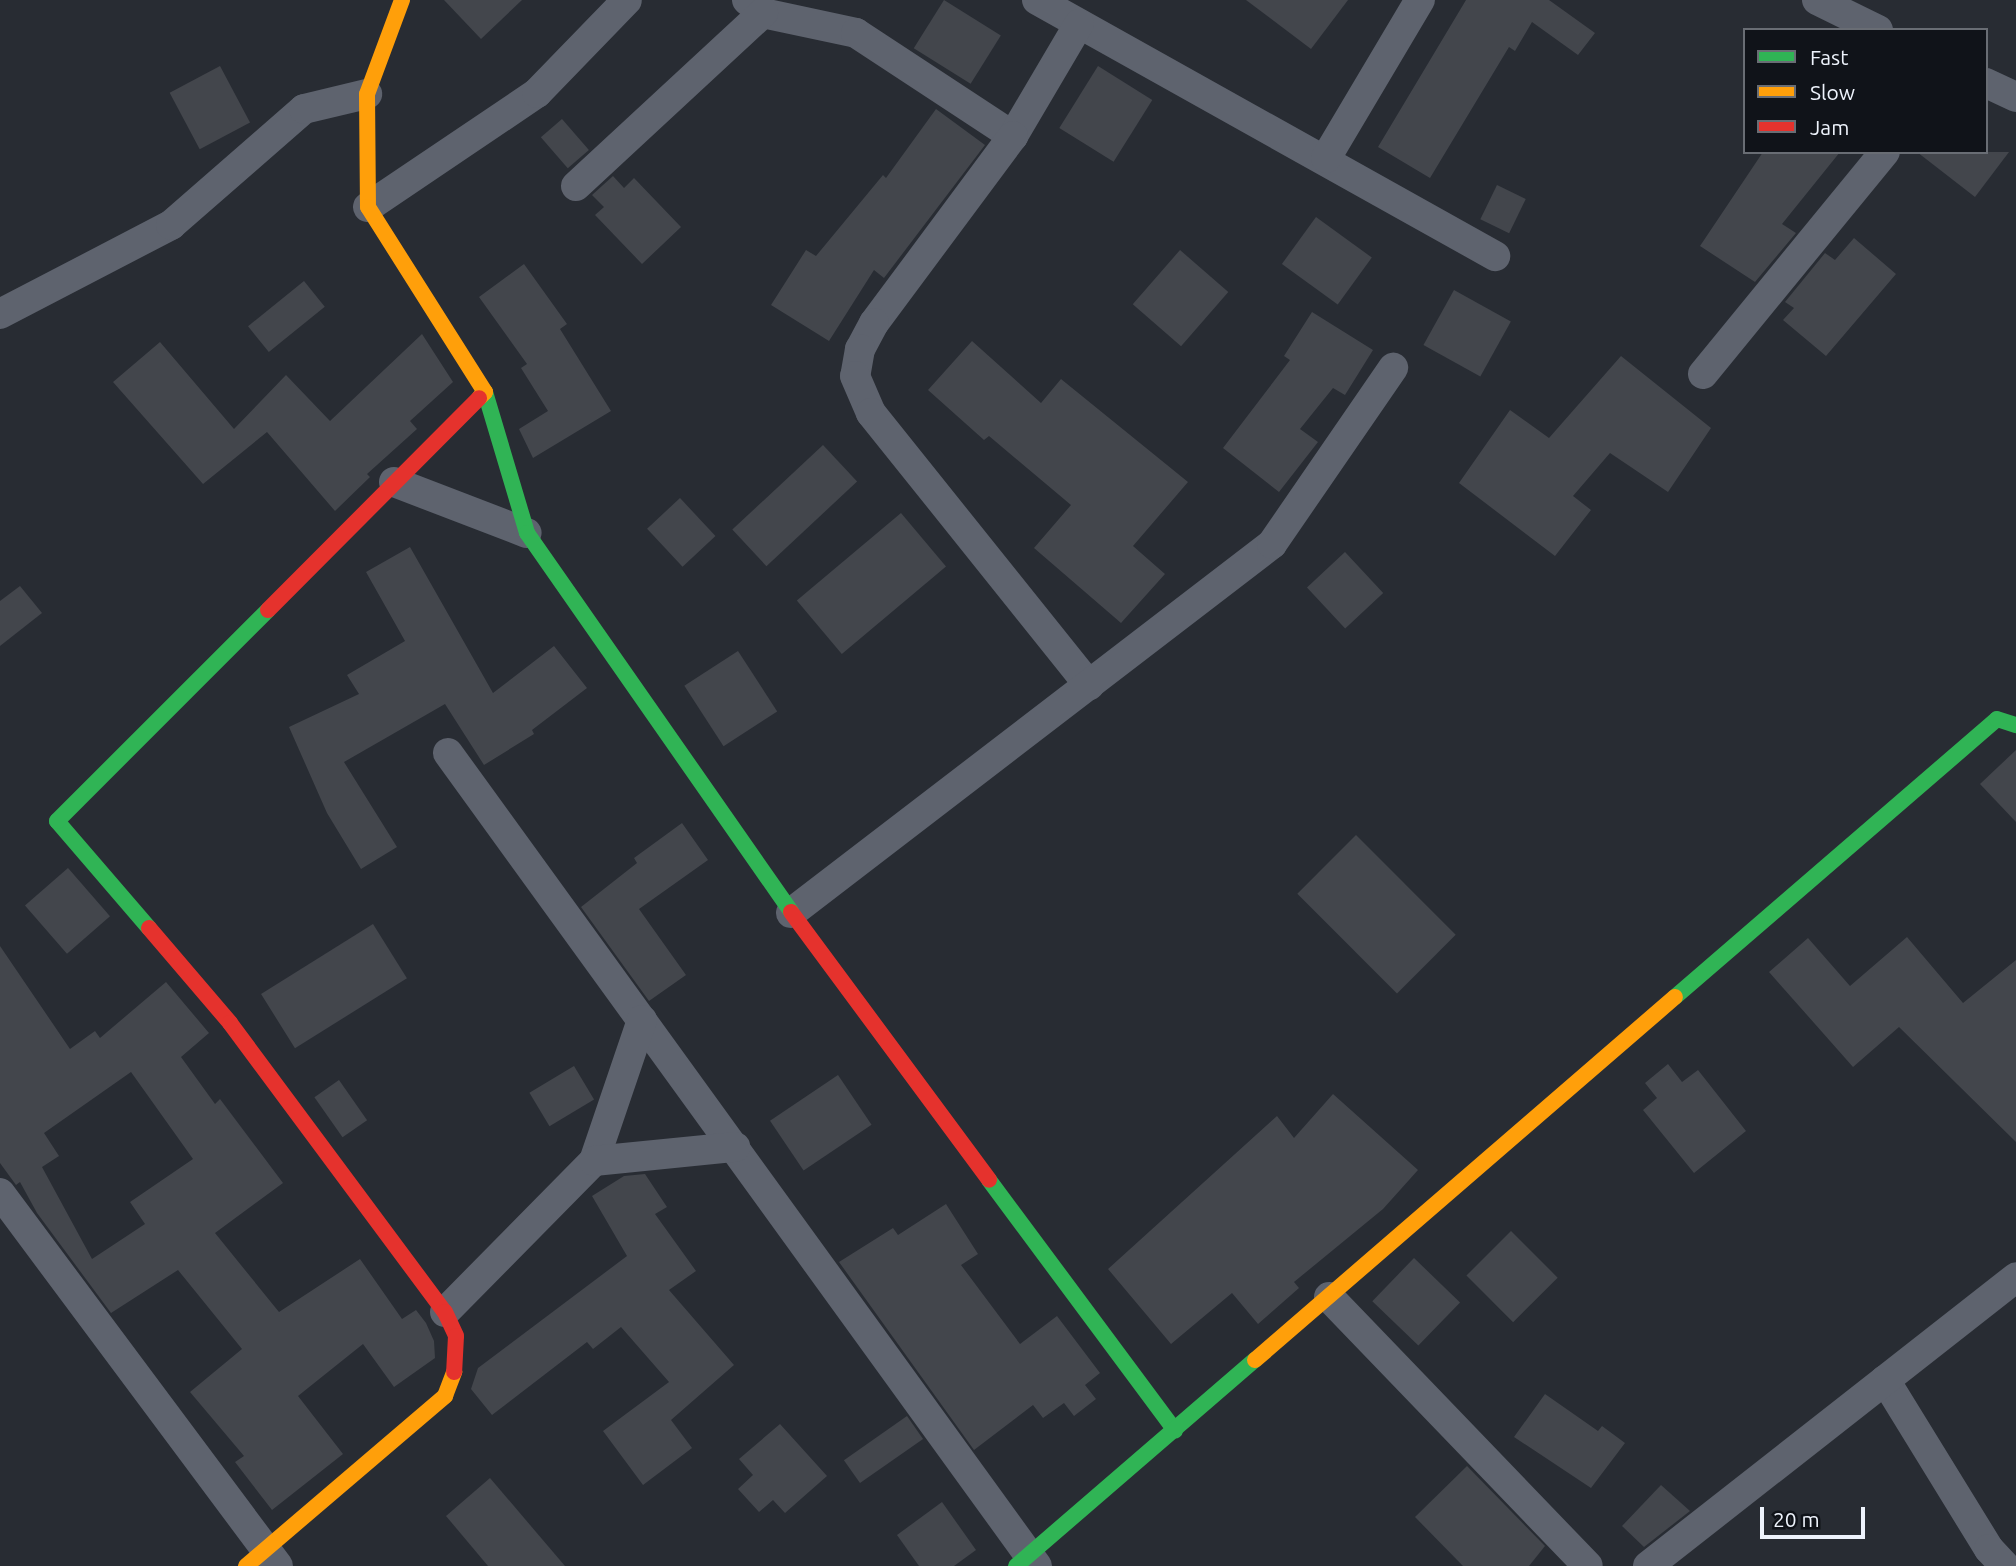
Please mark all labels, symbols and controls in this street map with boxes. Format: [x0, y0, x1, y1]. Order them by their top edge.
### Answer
legend [1743, 28, 1988, 154]
text: Fast [1810, 45, 1848, 69]
text: Slow [1810, 80, 1855, 104]
text: Jam [1810, 115, 1849, 139]
scale bar [1764, 1492, 1869, 1536]
text: 20 m [1773, 1507, 1820, 1531]

